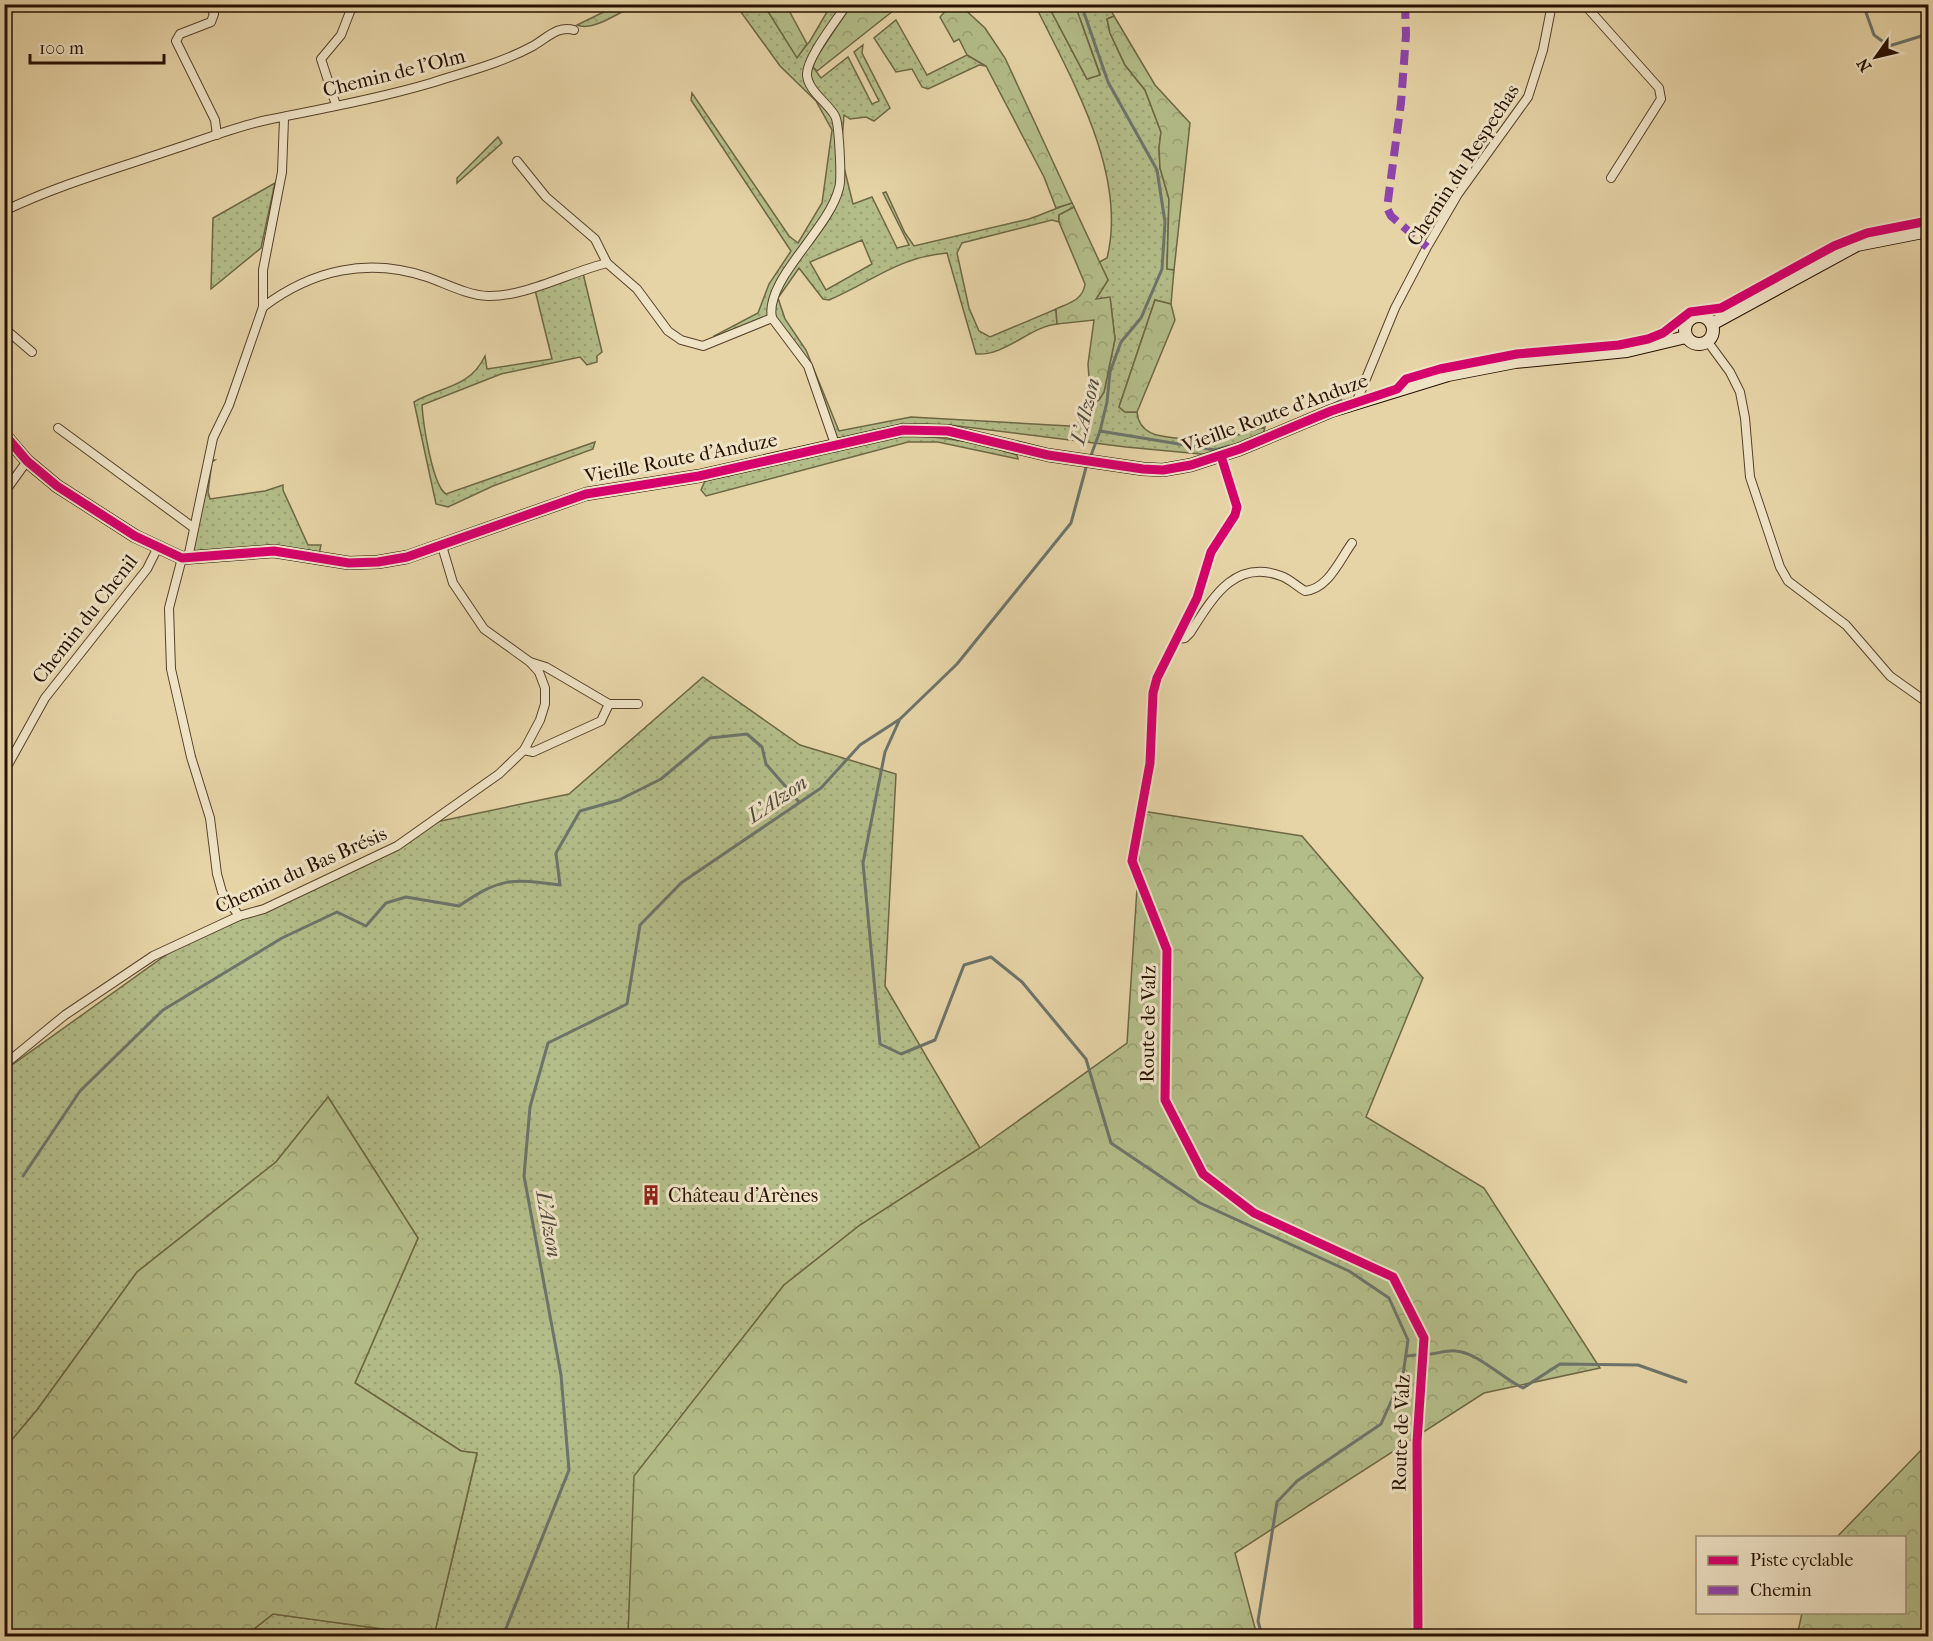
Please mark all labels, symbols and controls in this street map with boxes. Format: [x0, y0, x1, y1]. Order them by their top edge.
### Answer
scale bar [30, 27, 164, 65]
north arrow [1846, 27, 1906, 87]
text: 100 m [39, 38, 84, 59]
street label: Chemin de l'Olm [320, 44, 468, 102]
text: N [1852, 54, 1875, 75]
street label: Chemin du Respechas [1402, 80, 1524, 250]
street label: Vieille Route d'Anduze [1178, 369, 1371, 458]
water label: L'Alzon [1065, 375, 1105, 448]
street label: Vieille Route d'Anduze [582, 428, 780, 488]
street label: Chemin du Chenil [28, 550, 143, 688]
water label: L'Alzon [741, 770, 812, 829]
street label: Chemin du Bas Brésis [212, 822, 390, 918]
street label: Route de Valz [1135, 965, 1161, 1083]
building icon: Château d'Arènes [639, 1183, 663, 1207]
place label: Château d'Arènes [668, 1184, 818, 1207]
water label: L'Alzon [531, 1187, 567, 1259]
street label: Route de Valz [1387, 1374, 1415, 1492]
legend [1696, 1536, 1906, 1614]
text: Piste cyclable [1750, 1550, 1853, 1571]
text: Chemin [1750, 1580, 1812, 1601]

